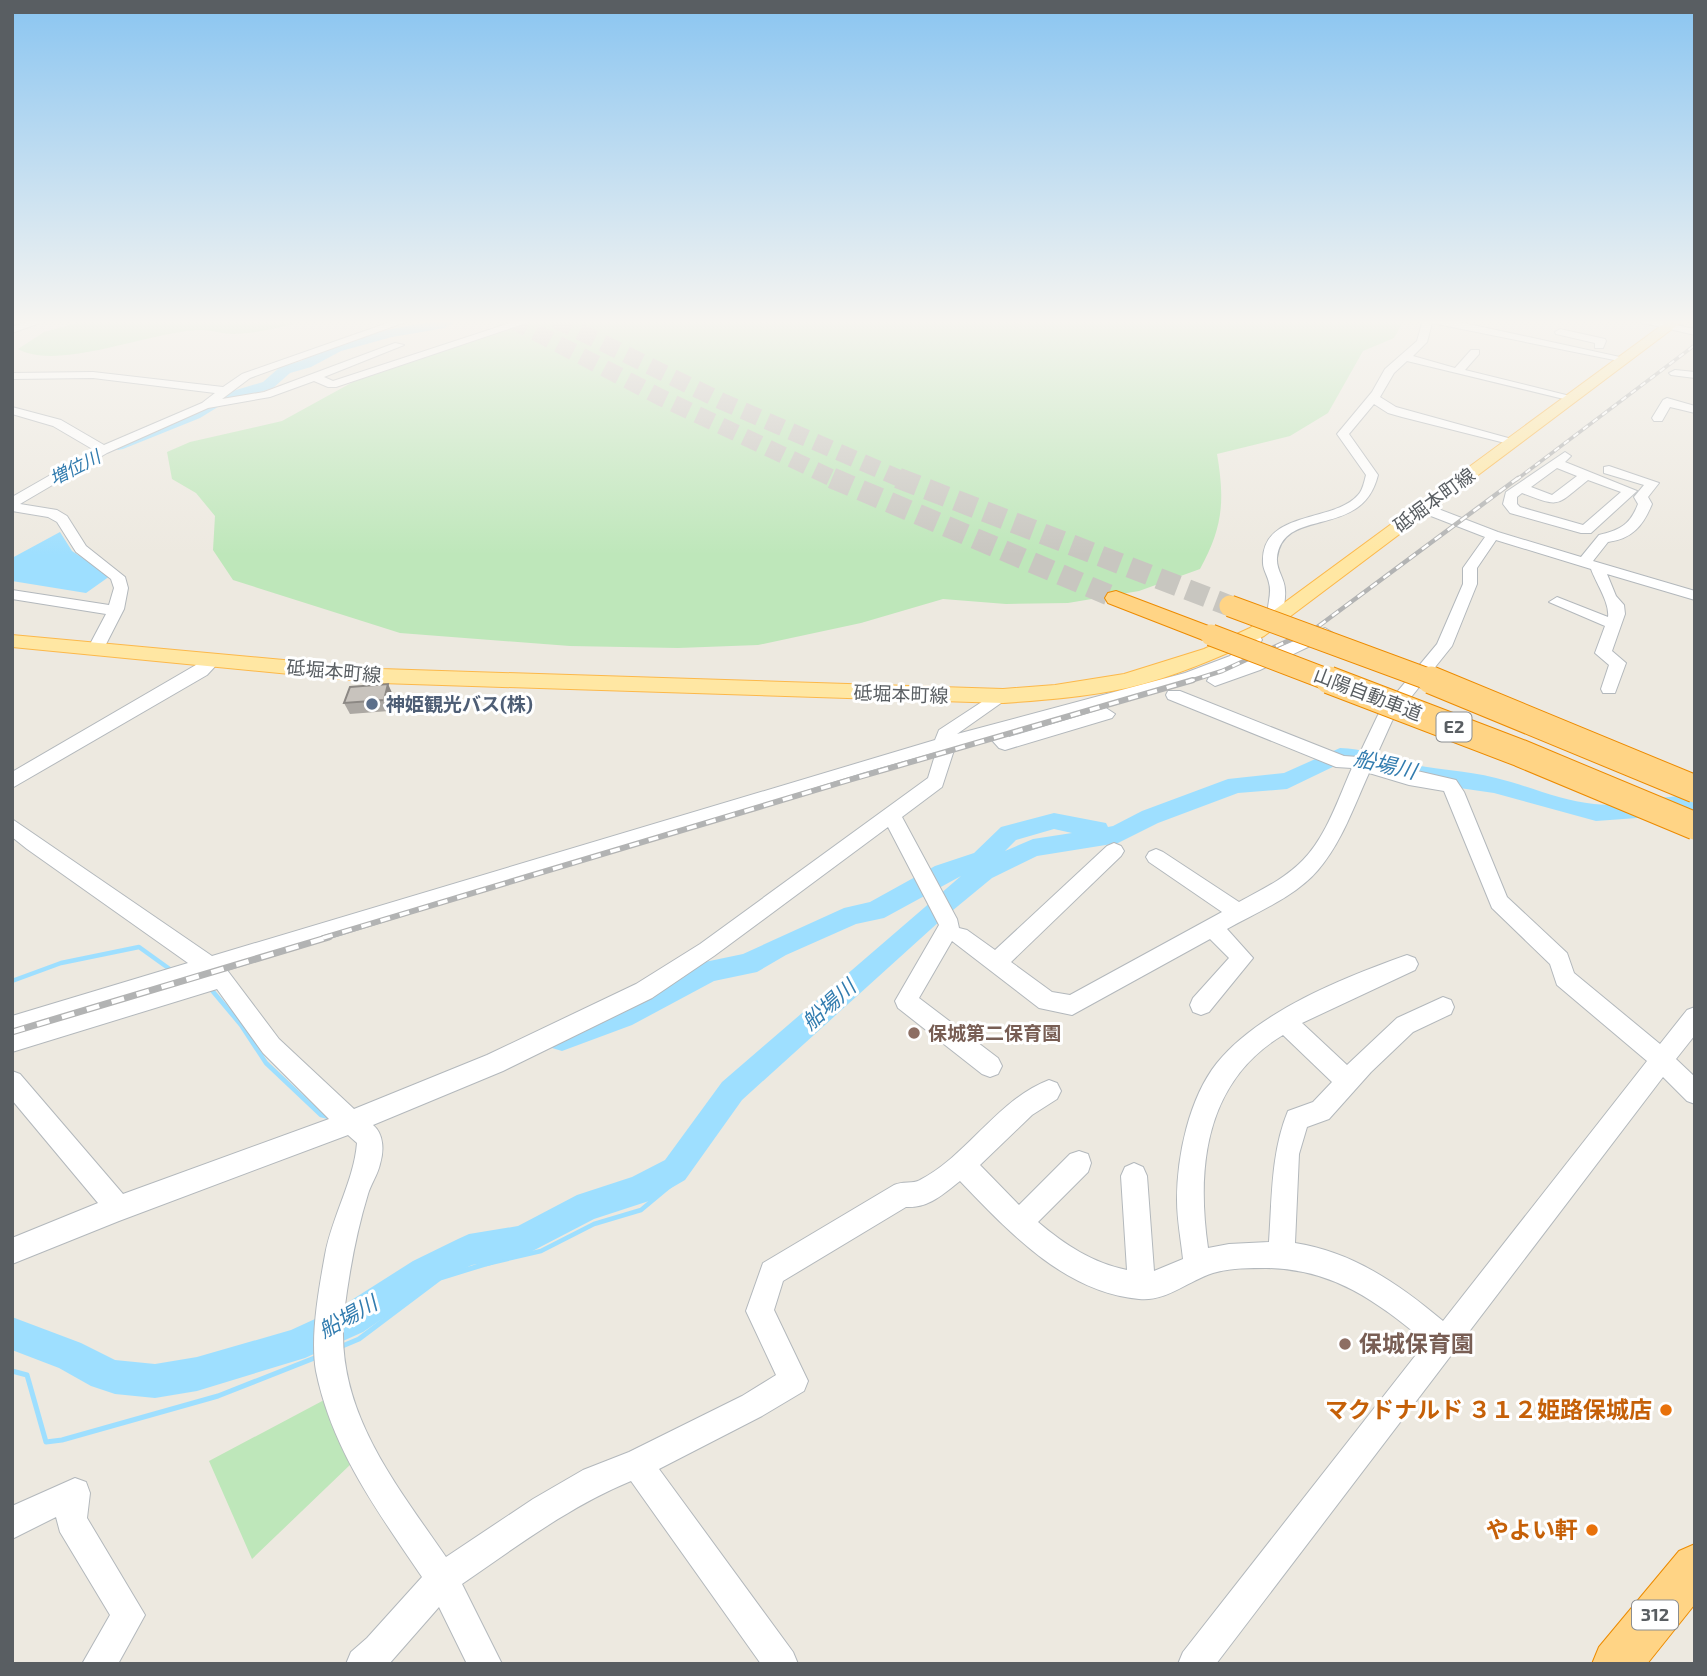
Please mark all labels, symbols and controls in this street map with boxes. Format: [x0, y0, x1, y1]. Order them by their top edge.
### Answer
water label: 増位川 [45, 444, 105, 489]
street label: 砥堀本町線 [1389, 462, 1479, 537]
street label: 砥堀本町線 [286, 655, 382, 686]
street label: 山陽自動車道 [1311, 662, 1426, 725]
street label: 砥堀本町線 [853, 680, 949, 707]
place label: 神姫観光バス(株) [386, 692, 533, 715]
marker: 神姫観光バス(株) [364, 696, 380, 712]
road number: E2 [1436, 712, 1472, 742]
water label: 船場川 [1352, 744, 1421, 783]
water label: 船場川 [796, 972, 861, 1034]
place label: 保城第二保育園 [928, 1021, 1061, 1044]
marker: 保城第二保育園 [906, 1025, 922, 1041]
water label: 船場川 [314, 1289, 383, 1342]
place label: 保城保育園 [1359, 1329, 1474, 1357]
marker: 保城保育園 [1337, 1336, 1353, 1352]
place label: マクドナルド ３１２姫路保城店 [1325, 1395, 1652, 1423]
marker: マクドナルド ３１２姫路保城店 [1658, 1402, 1674, 1418]
place label: やよい軒 [1486, 1515, 1578, 1543]
marker: やよい軒 [1584, 1522, 1600, 1538]
road number: 312 [1632, 1600, 1678, 1630]

